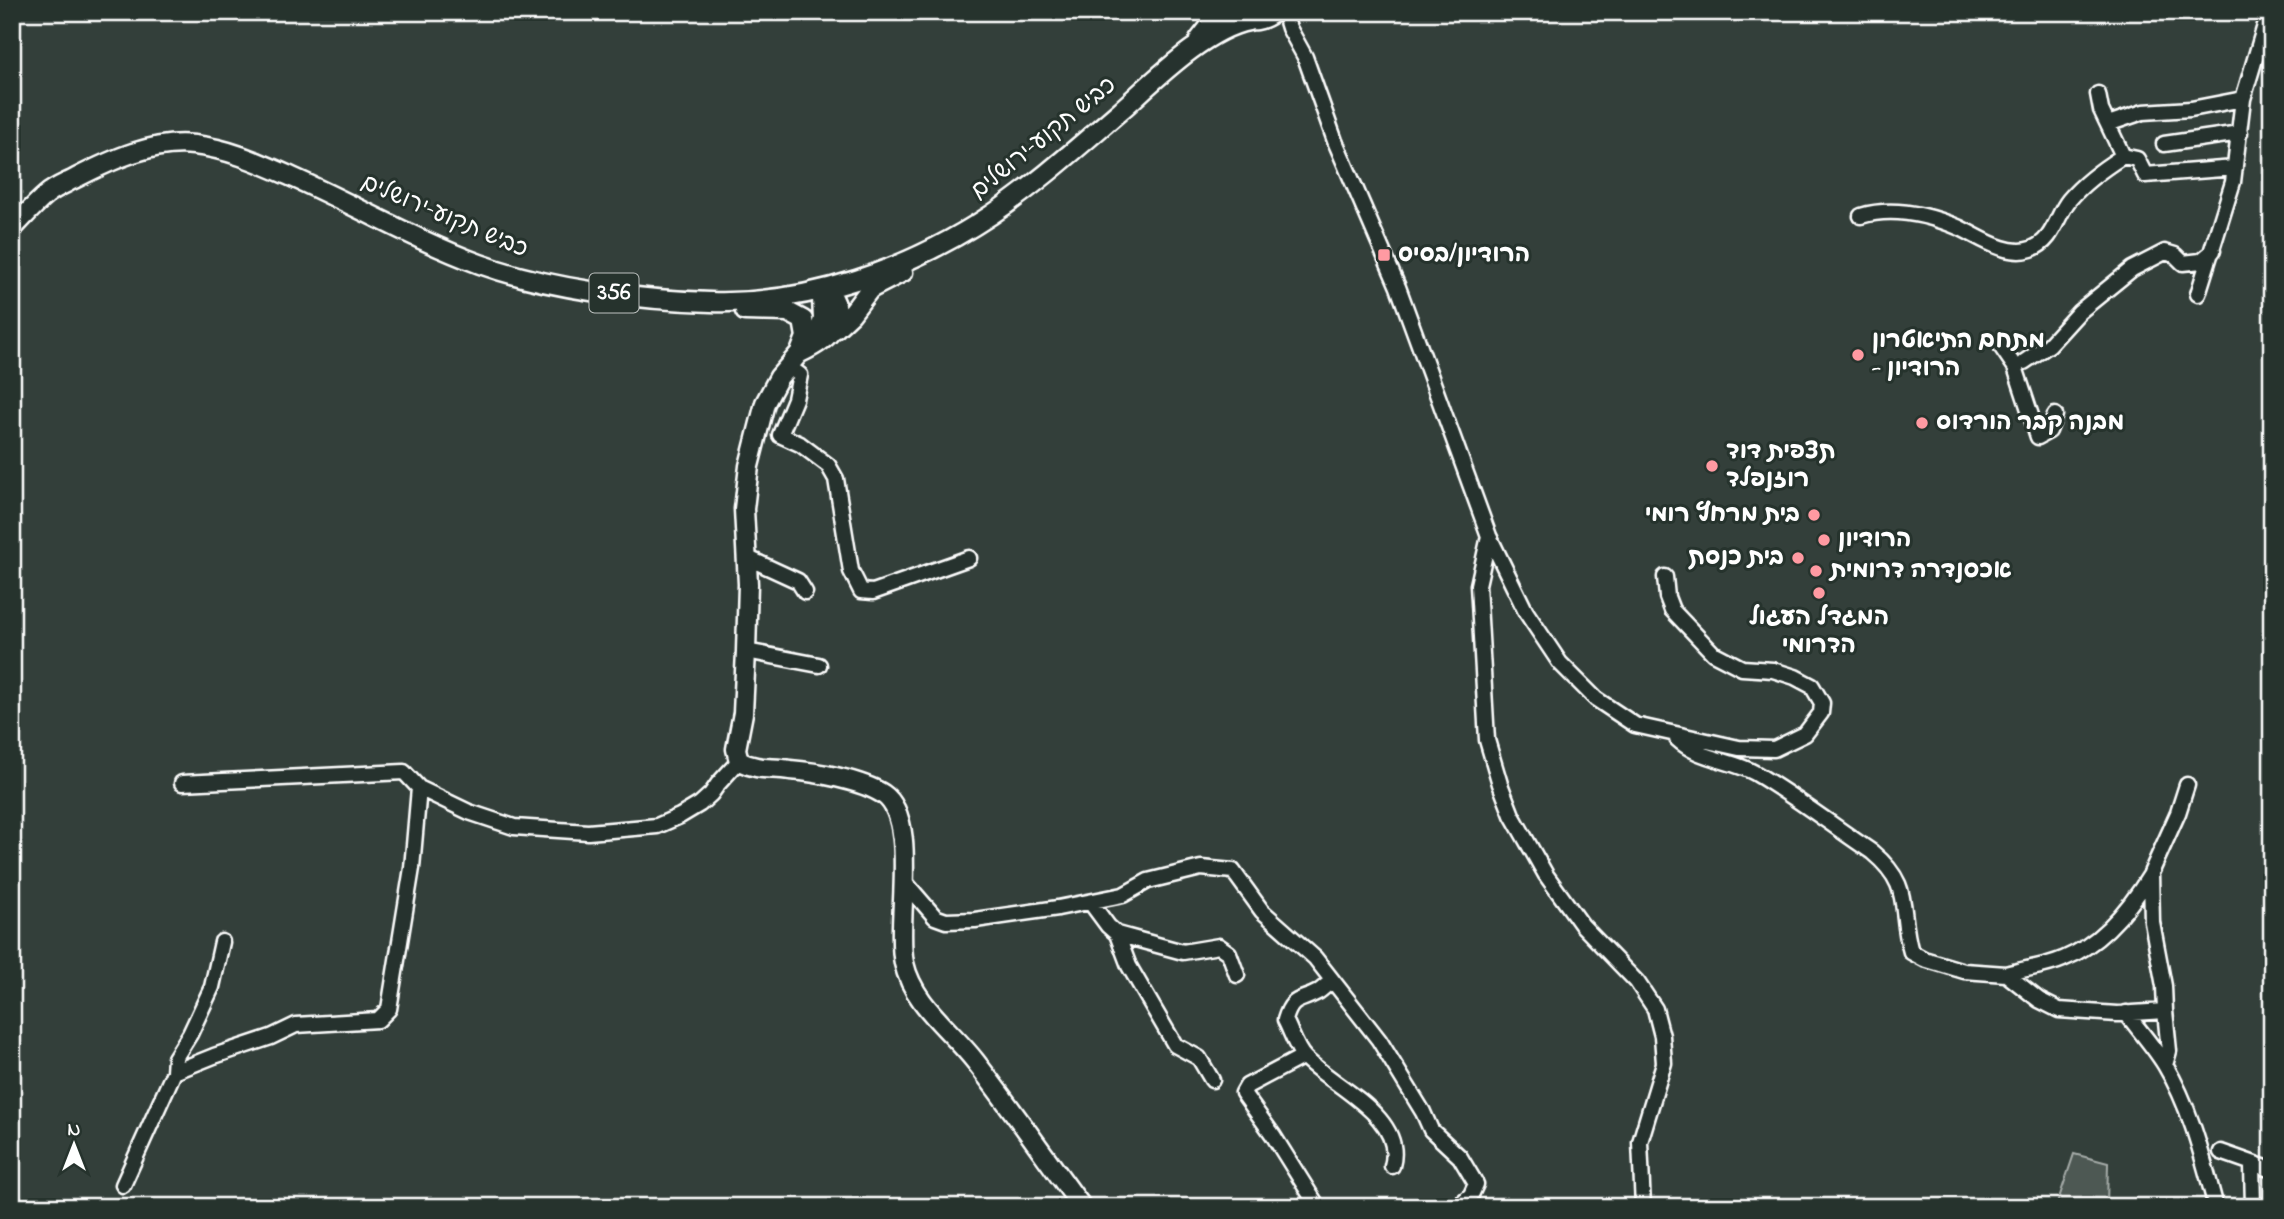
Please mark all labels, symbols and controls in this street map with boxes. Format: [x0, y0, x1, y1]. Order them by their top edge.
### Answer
street label: כביש תקוע–ירושלים [964, 69, 1124, 209]
street label: כביש תקוע–ירושלים [355, 166, 533, 268]
place label: הרודיון/בסיס [1398, 238, 1530, 273]
marker: הרודיון/בסיס [1376, 247, 1392, 263]
road number: 356 [590, 274, 638, 312]
place label: מתחם התיאטרון - הרודיון [1871, 324, 2045, 387]
marker: מתחם התיאטרון - הרודיון [1850, 347, 1866, 363]
place label: מבנה קבר הורדוס [1936, 406, 2124, 441]
marker: מבנה קבר הורדוס [1914, 415, 1930, 431]
place label: תצפית דוד רוזנפלד [1726, 435, 1836, 498]
marker: תצפית דוד רוזנפלד [1704, 458, 1720, 474]
place label: בית מרחץ רומי [1645, 498, 1800, 533]
marker: בית מרחץ רומי [1806, 507, 1822, 523]
place label: הרודיון [1838, 523, 1911, 558]
marker: הרודיון [1816, 532, 1832, 548]
place label: בית כנסת [1688, 541, 1784, 576]
marker: בית כנסת [1790, 550, 1806, 566]
place label: אכסנדרה דרומית [1828, 554, 2012, 589]
marker: אכסנדרה דרומית [1808, 563, 1824, 579]
marker: המגדל העגול הדרומי [1811, 585, 1827, 601]
place label: המגדל העגול הדרומי [1749, 601, 1889, 664]
north arrow [38, 1110, 108, 1180]
text: N [68, 1117, 81, 1144]

